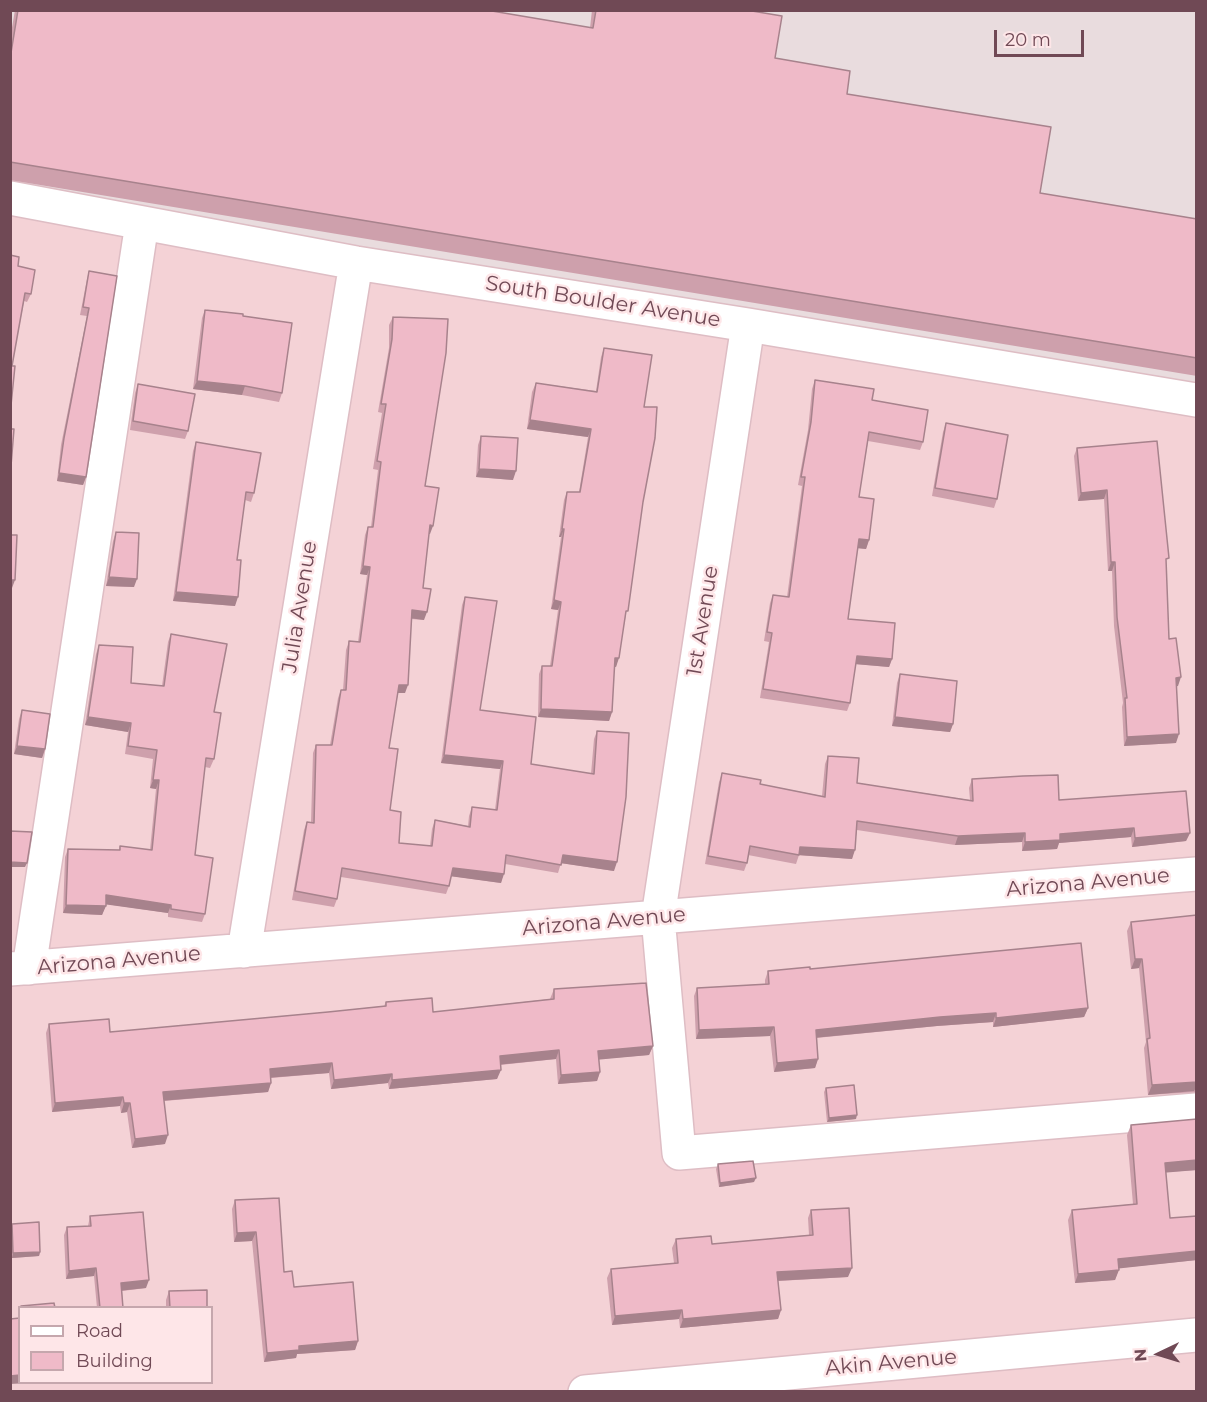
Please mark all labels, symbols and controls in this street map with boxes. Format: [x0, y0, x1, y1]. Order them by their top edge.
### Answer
scale bar [997, 18, 1087, 56]
text: 20 m [1005, 29, 1051, 51]
street label: South Boulder Avenue [484, 271, 722, 333]
street label: Julia Avenue [277, 539, 323, 675]
street label: 1st Avenue [682, 564, 724, 678]
street label: Arizona Avenue [1005, 863, 1171, 903]
street label: Arizona Avenue [521, 902, 687, 942]
street label: Arizona Avenue [36, 941, 202, 981]
legend [18, 1306, 213, 1384]
text: Road [76, 1320, 123, 1342]
north arrow [1129, 1324, 1189, 1384]
street label: Akin Avenue [824, 1345, 958, 1381]
text: N [1131, 1348, 1150, 1362]
text: Building [76, 1350, 153, 1372]

